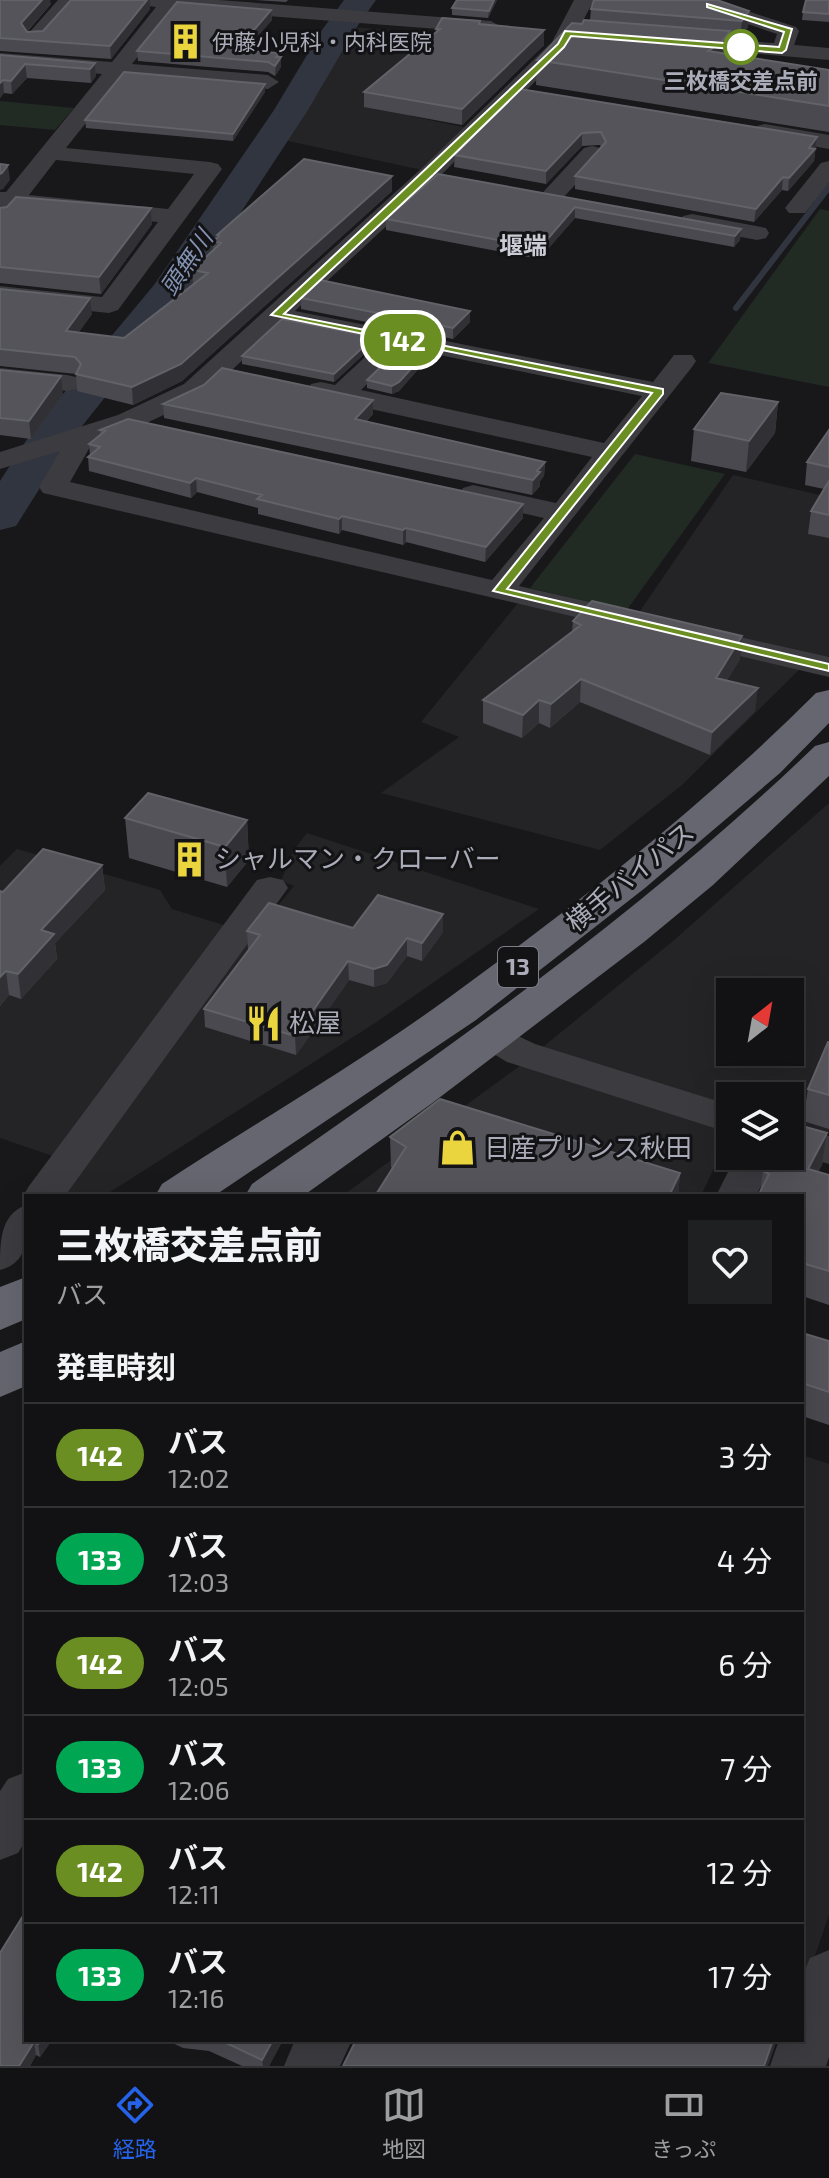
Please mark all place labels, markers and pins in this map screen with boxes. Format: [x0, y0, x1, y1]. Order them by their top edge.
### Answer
building icon: 伊藤小児科・内科医院 [167, 23, 205, 61]
place label: 伊藤小児科・内科医院 [212, 28, 432, 54]
marker: 三枚橋交差点前 [724, 30, 758, 64]
place label: 三枚橋交差点前 [664, 67, 818, 93]
building icon: シャルマン・クローバー [170, 840, 208, 878]
place label: シャルマン・クローバー [215, 842, 501, 873]
restaurant icon: 松屋 [244, 1004, 282, 1042]
place label: 松屋 [289, 1006, 341, 1037]
shop icon: 日産プリンス秋田 [439, 1129, 477, 1167]
place label: 日産プリンス秋田 [484, 1131, 691, 1162]

